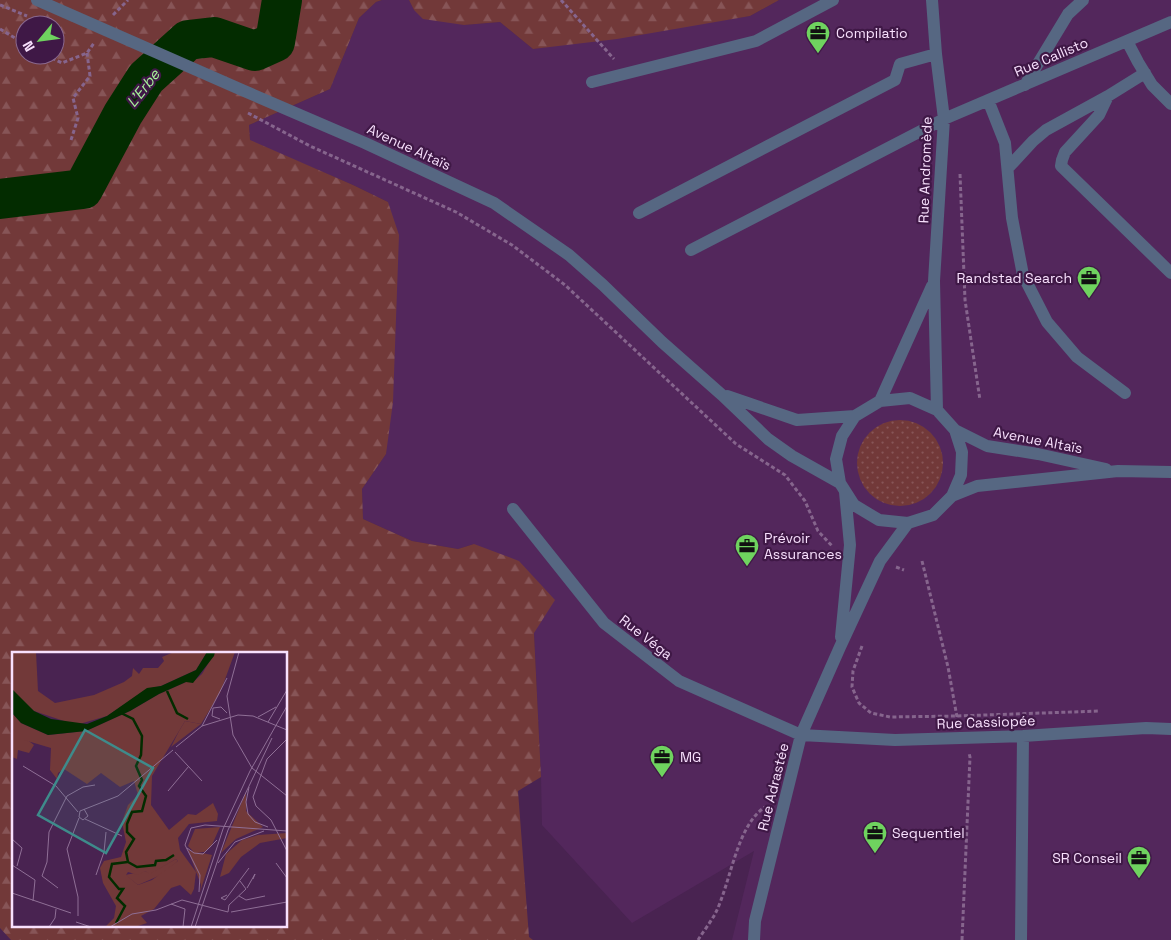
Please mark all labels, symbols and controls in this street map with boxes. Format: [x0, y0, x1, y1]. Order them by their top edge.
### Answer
north arrow [15, 15, 65, 65]
office icon: Compilatio [805, 20, 831, 54]
place label: Compilatio [836, 24, 908, 42]
street label: Rue Callisto [1011, 33, 1091, 81]
text: N [18, 38, 39, 55]
water label: L'Erbe [122, 64, 164, 111]
street label: Rue Andromède [914, 116, 936, 224]
street label: Avenue Altaïs [364, 120, 454, 174]
office icon: Randstad Search [1076, 265, 1102, 299]
place label: Randstad Search [957, 269, 1072, 287]
street label: Avenue Altaïs [992, 423, 1084, 457]
place label: Prévoir Assurances [764, 529, 842, 563]
office icon: Prévoir Assurances [734, 533, 760, 567]
street label: Rue Véga [616, 611, 676, 663]
inset map [12, 652, 288, 928]
street label: Rue Cassiopée [936, 711, 1036, 733]
street label: Rue Adrastée [753, 741, 793, 833]
office icon: MG [649, 744, 675, 778]
place label: MG [680, 748, 701, 766]
office icon: Sequentiel [862, 820, 888, 854]
place label: Sequentiel [892, 824, 965, 842]
office icon: SR Conseil [1126, 845, 1152, 879]
place label: SR Conseil [1052, 849, 1122, 867]

